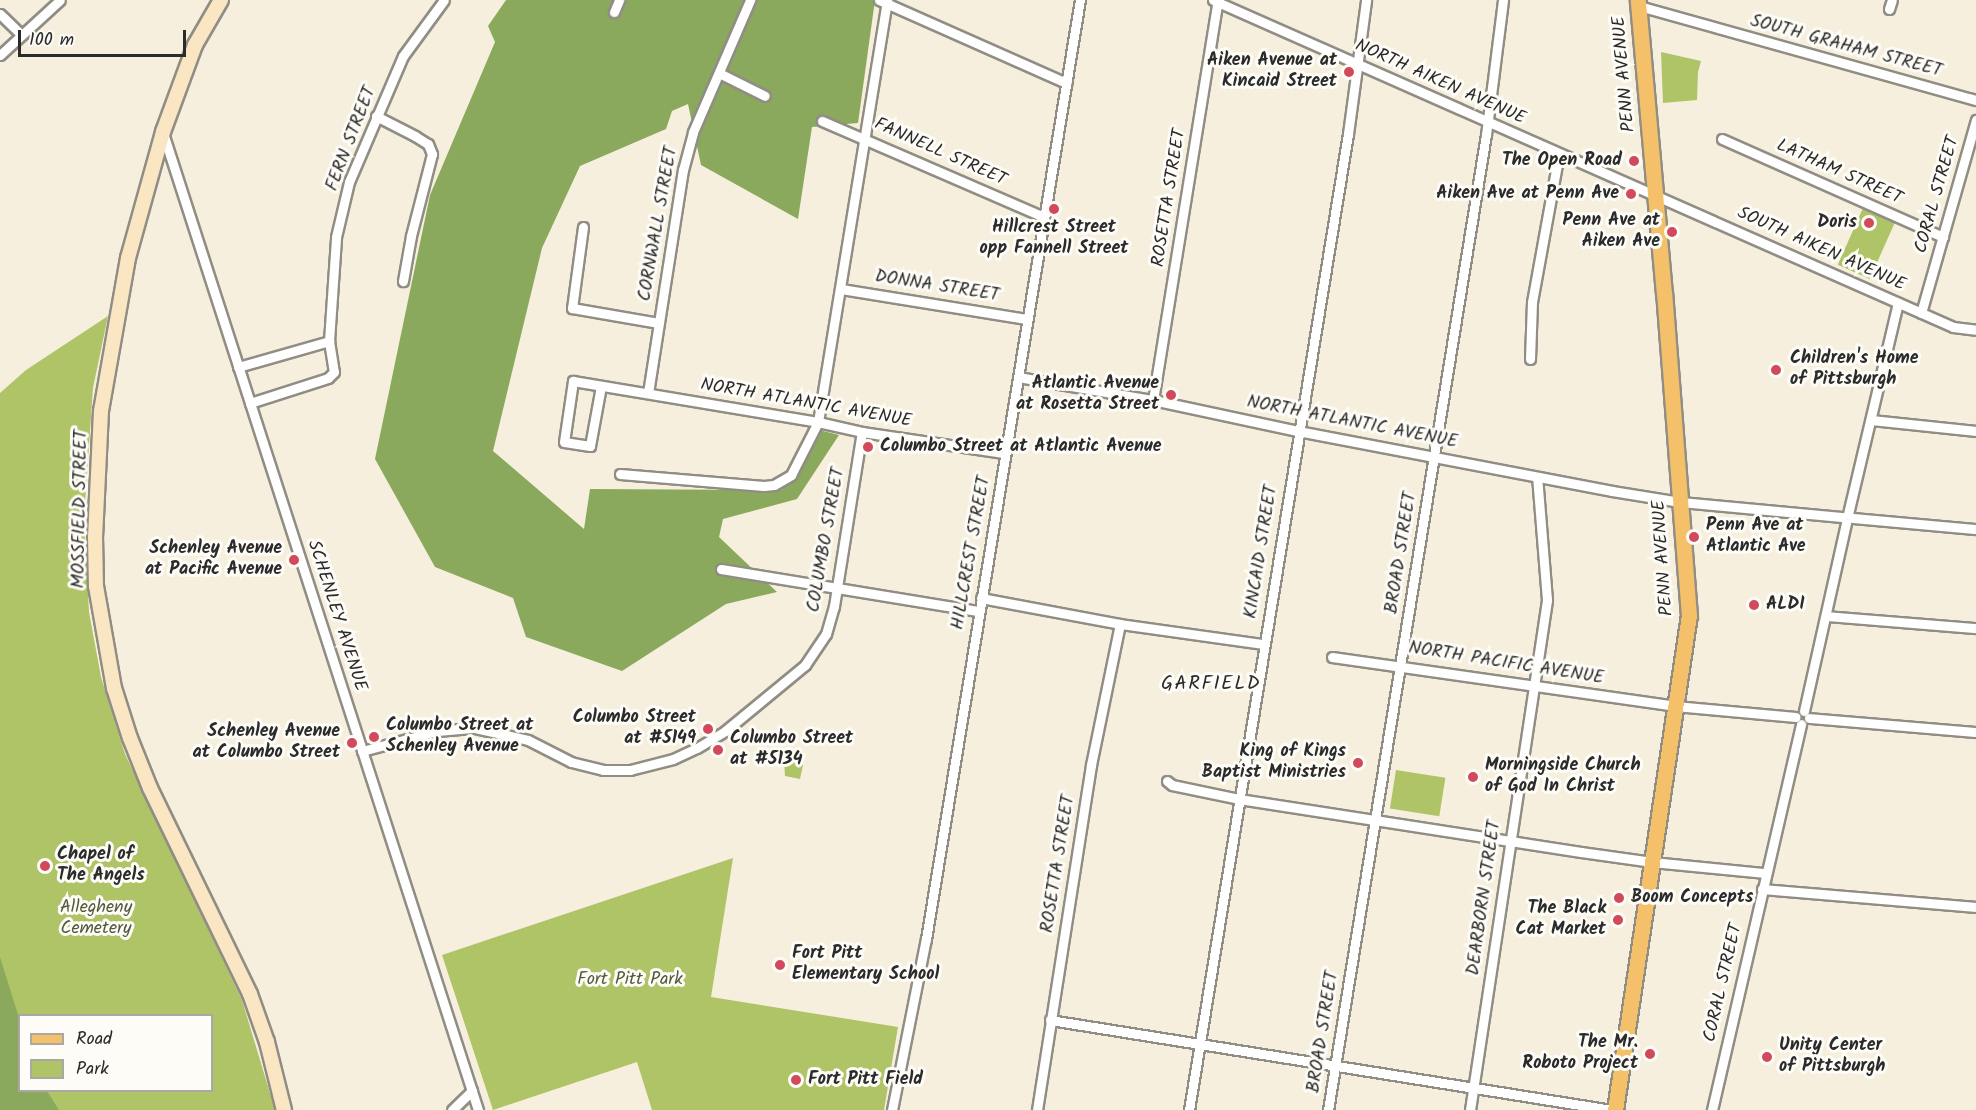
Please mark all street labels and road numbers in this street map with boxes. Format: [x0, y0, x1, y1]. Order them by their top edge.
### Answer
street label: SOUTH GRAHAM STREET [1748, 11, 1944, 83]
street label: PENN AVENUE [1609, 15, 1641, 133]
street label: NORTH AIKEN AVENUE [1351, 36, 1529, 130]
street label: FERN STREET [322, 84, 382, 194]
street label: FANNELL STREET [871, 114, 1009, 192]
street label: ROSETTA STREET [1148, 127, 1192, 269]
street label: CORAL STREET [1911, 134, 1965, 256]
street label: LATHAM STREET [1773, 136, 1905, 210]
street label: CORNWALL STREET [635, 145, 683, 303]
street label: SOUTH AIKEN AVENUE [1734, 203, 1908, 297]
street label: DONNA STREET [873, 267, 1001, 307]
street label: NORTH ATLANTIC AVENUE [699, 375, 913, 433]
street label: NORTH ATLANTIC AVENUE [1245, 392, 1459, 454]
street label: MOSSFIELD STREET [69, 429, 93, 589]
street label: COLUMBO STREET [804, 466, 850, 614]
street label: HILLCREST STREET [948, 474, 996, 632]
street label: KINCAID STREET [1241, 484, 1283, 620]
street label: BROAD STREET [1382, 490, 1422, 616]
street label: PENN AVENUE [1649, 499, 1679, 617]
street label: SCHENLEY AVENUE [301, 538, 371, 694]
street label: NORTH PACIFIC AVENUE [1407, 638, 1605, 690]
street label: ROSETTA STREET [1037, 793, 1081, 935]
street label: DEARBORN STREET [1463, 819, 1507, 977]
street label: CORAL STREET [1700, 922, 1748, 1044]
street label: BROAD STREET [1304, 969, 1344, 1095]

